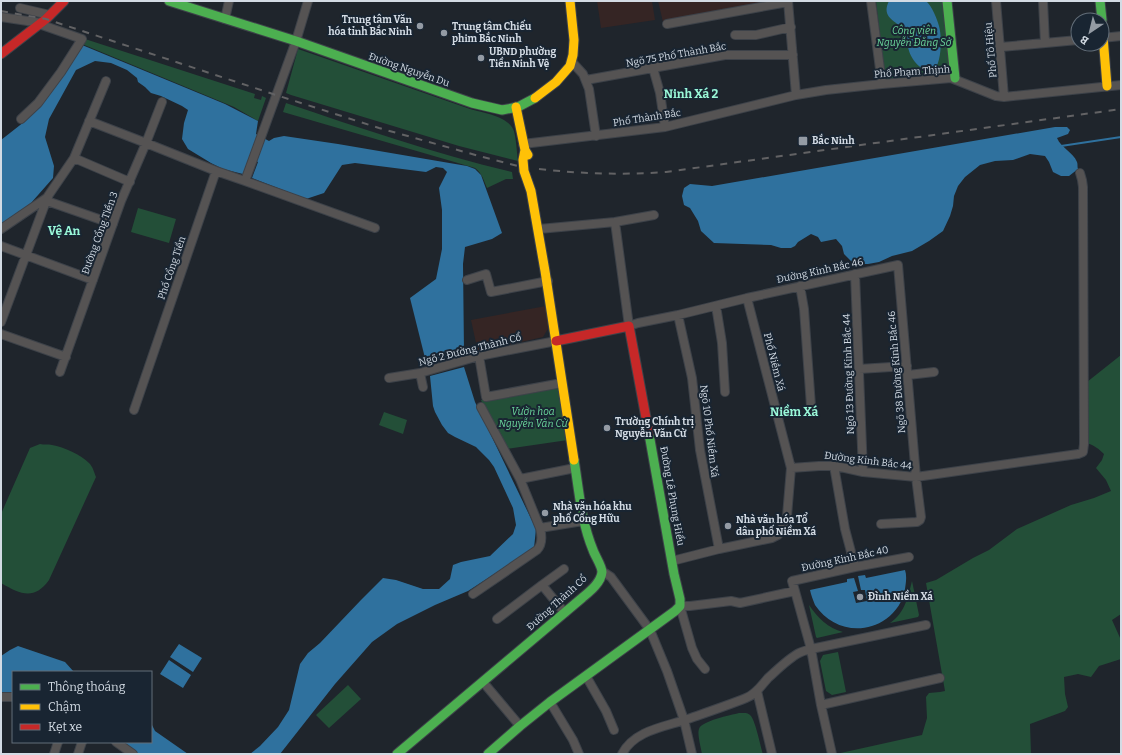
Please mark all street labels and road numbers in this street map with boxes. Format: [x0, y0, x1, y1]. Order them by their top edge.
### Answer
street label: Phố Tô Hiệu [981, 22, 999, 78]
street label: Ngõ 75 Phố Thành Bắc [625, 38, 727, 70]
street label: Đường Nguyễn Du [367, 50, 451, 89]
street label: Phố Phạm Thịnh [873, 61, 951, 81]
street label: Phố Thành Bắc [612, 105, 682, 129]
street label: Đường Cổng Tiền 3 [78, 189, 121, 276]
street label: Phố Cổng Tiền [154, 234, 189, 301]
street label: Đường Kinh Bắc 46 [775, 255, 864, 286]
street label: Ngõ 38 Đường Kinh Bắc 46 [885, 310, 908, 434]
street label: Ngõ 13 Đường Kinh Bắc 44 [840, 313, 857, 435]
street label: Ngõ 2 Đường Thành Cổ [417, 330, 523, 369]
street label: Phố Niềm Xá [761, 331, 789, 393]
street label: Ngõ 10 Phố Niềm Xá [697, 384, 723, 478]
street label: Đường Lê Phụng Hiểu [657, 445, 688, 547]
street label: Đường Kinh Bắc 44 [824, 449, 913, 472]
street label: Đường Kinh Bắc 40 [800, 543, 890, 574]
street label: Đường Thành Cổ [524, 572, 590, 633]

